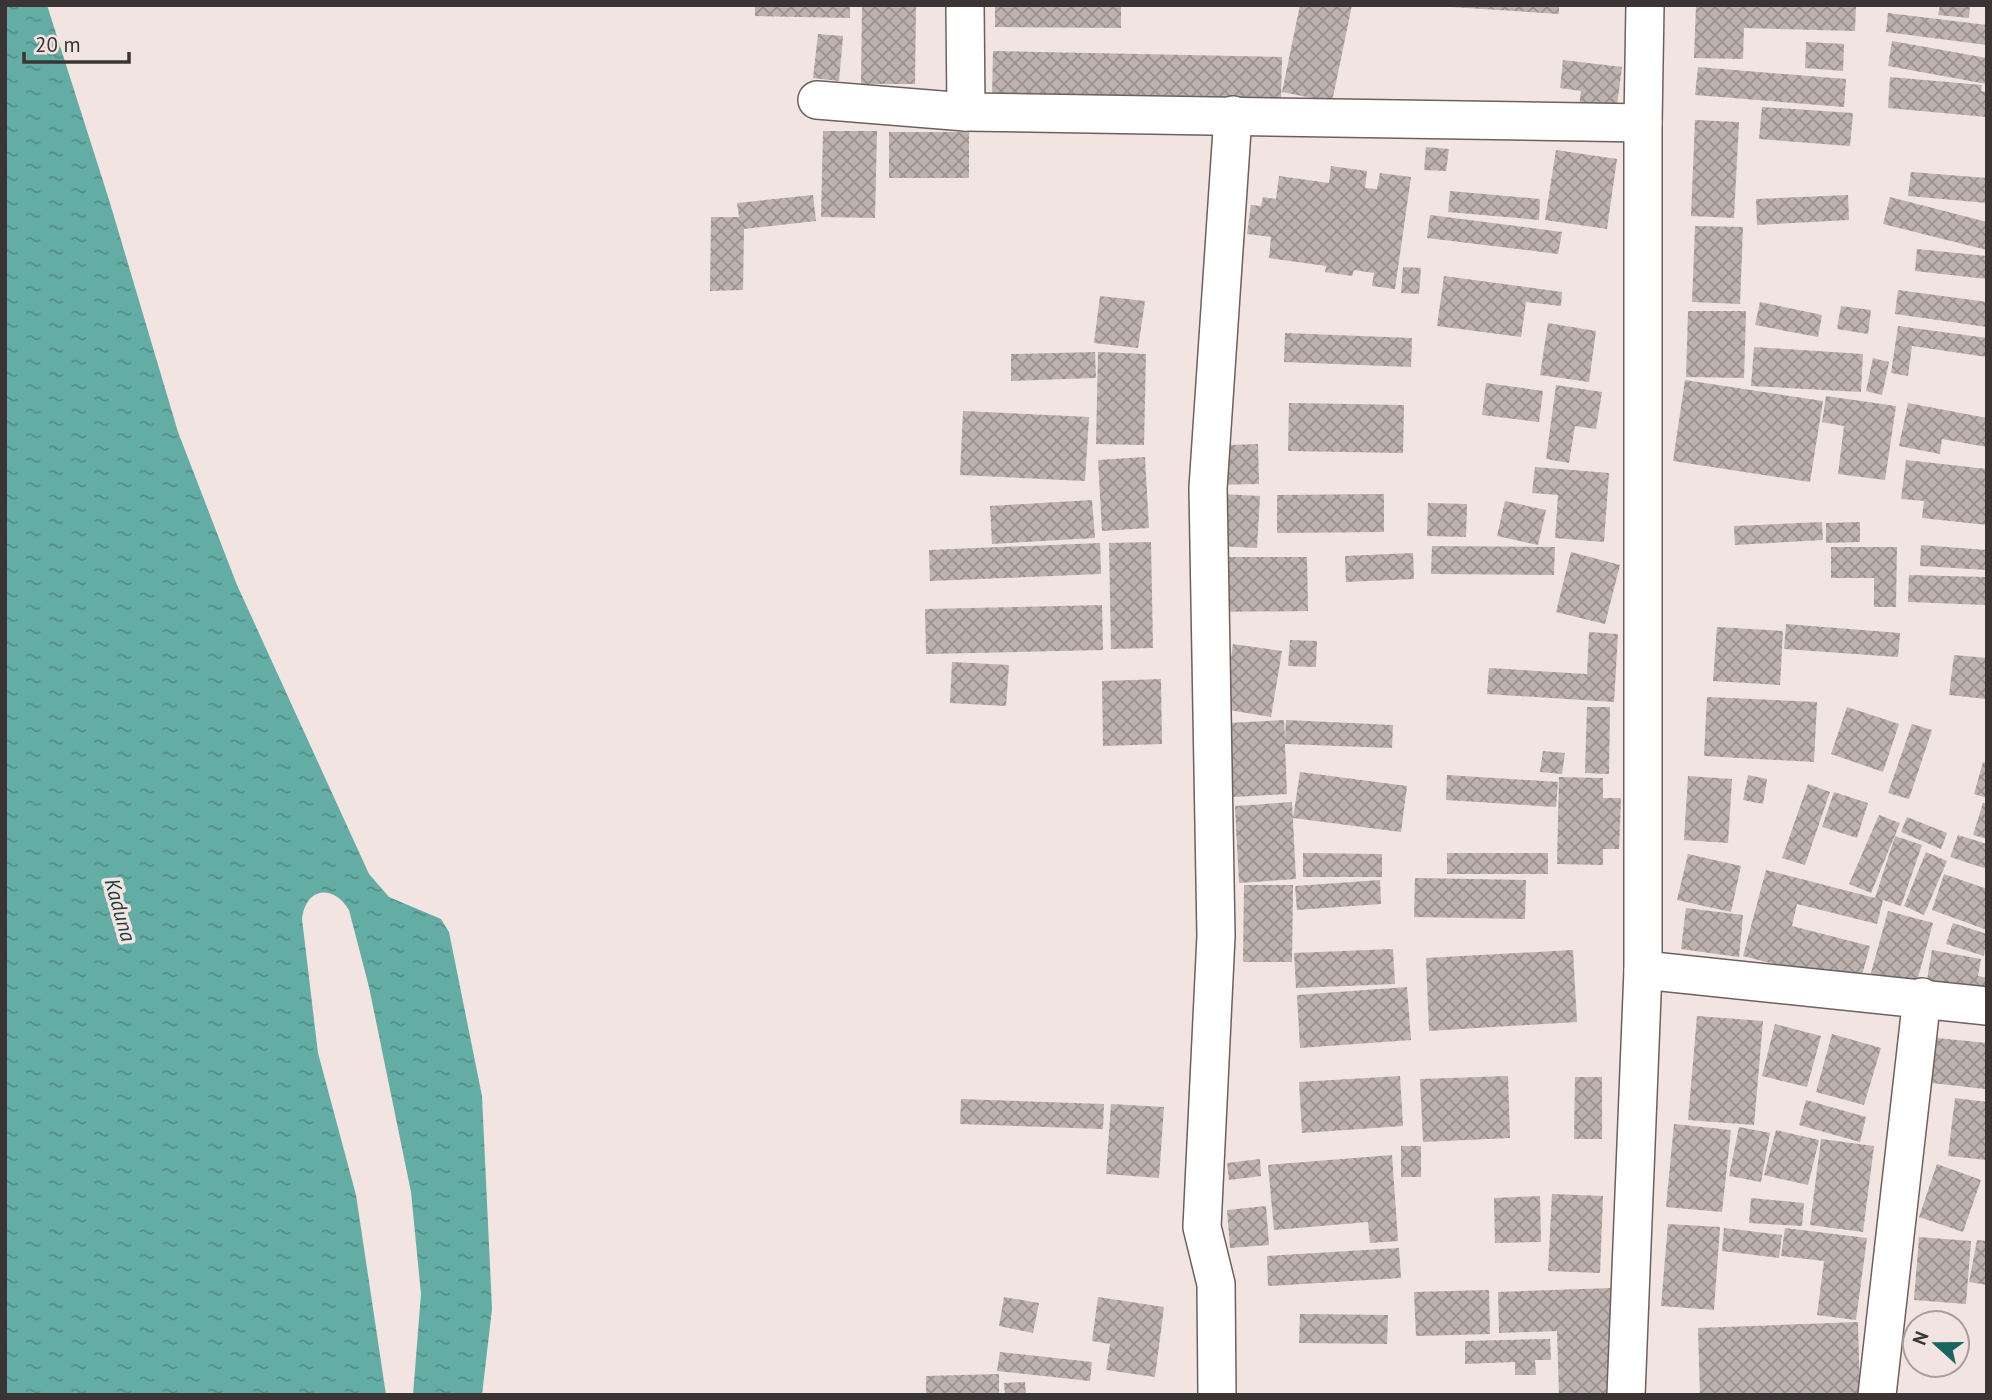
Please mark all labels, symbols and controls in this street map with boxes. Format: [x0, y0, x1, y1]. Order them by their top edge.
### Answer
scale bar [24, 21, 130, 65]
text: 20 m [35, 31, 81, 58]
water label: Kaduna [99, 875, 143, 945]
north arrow [1901, 1309, 1971, 1379]
text: N [1907, 1328, 1934, 1348]

